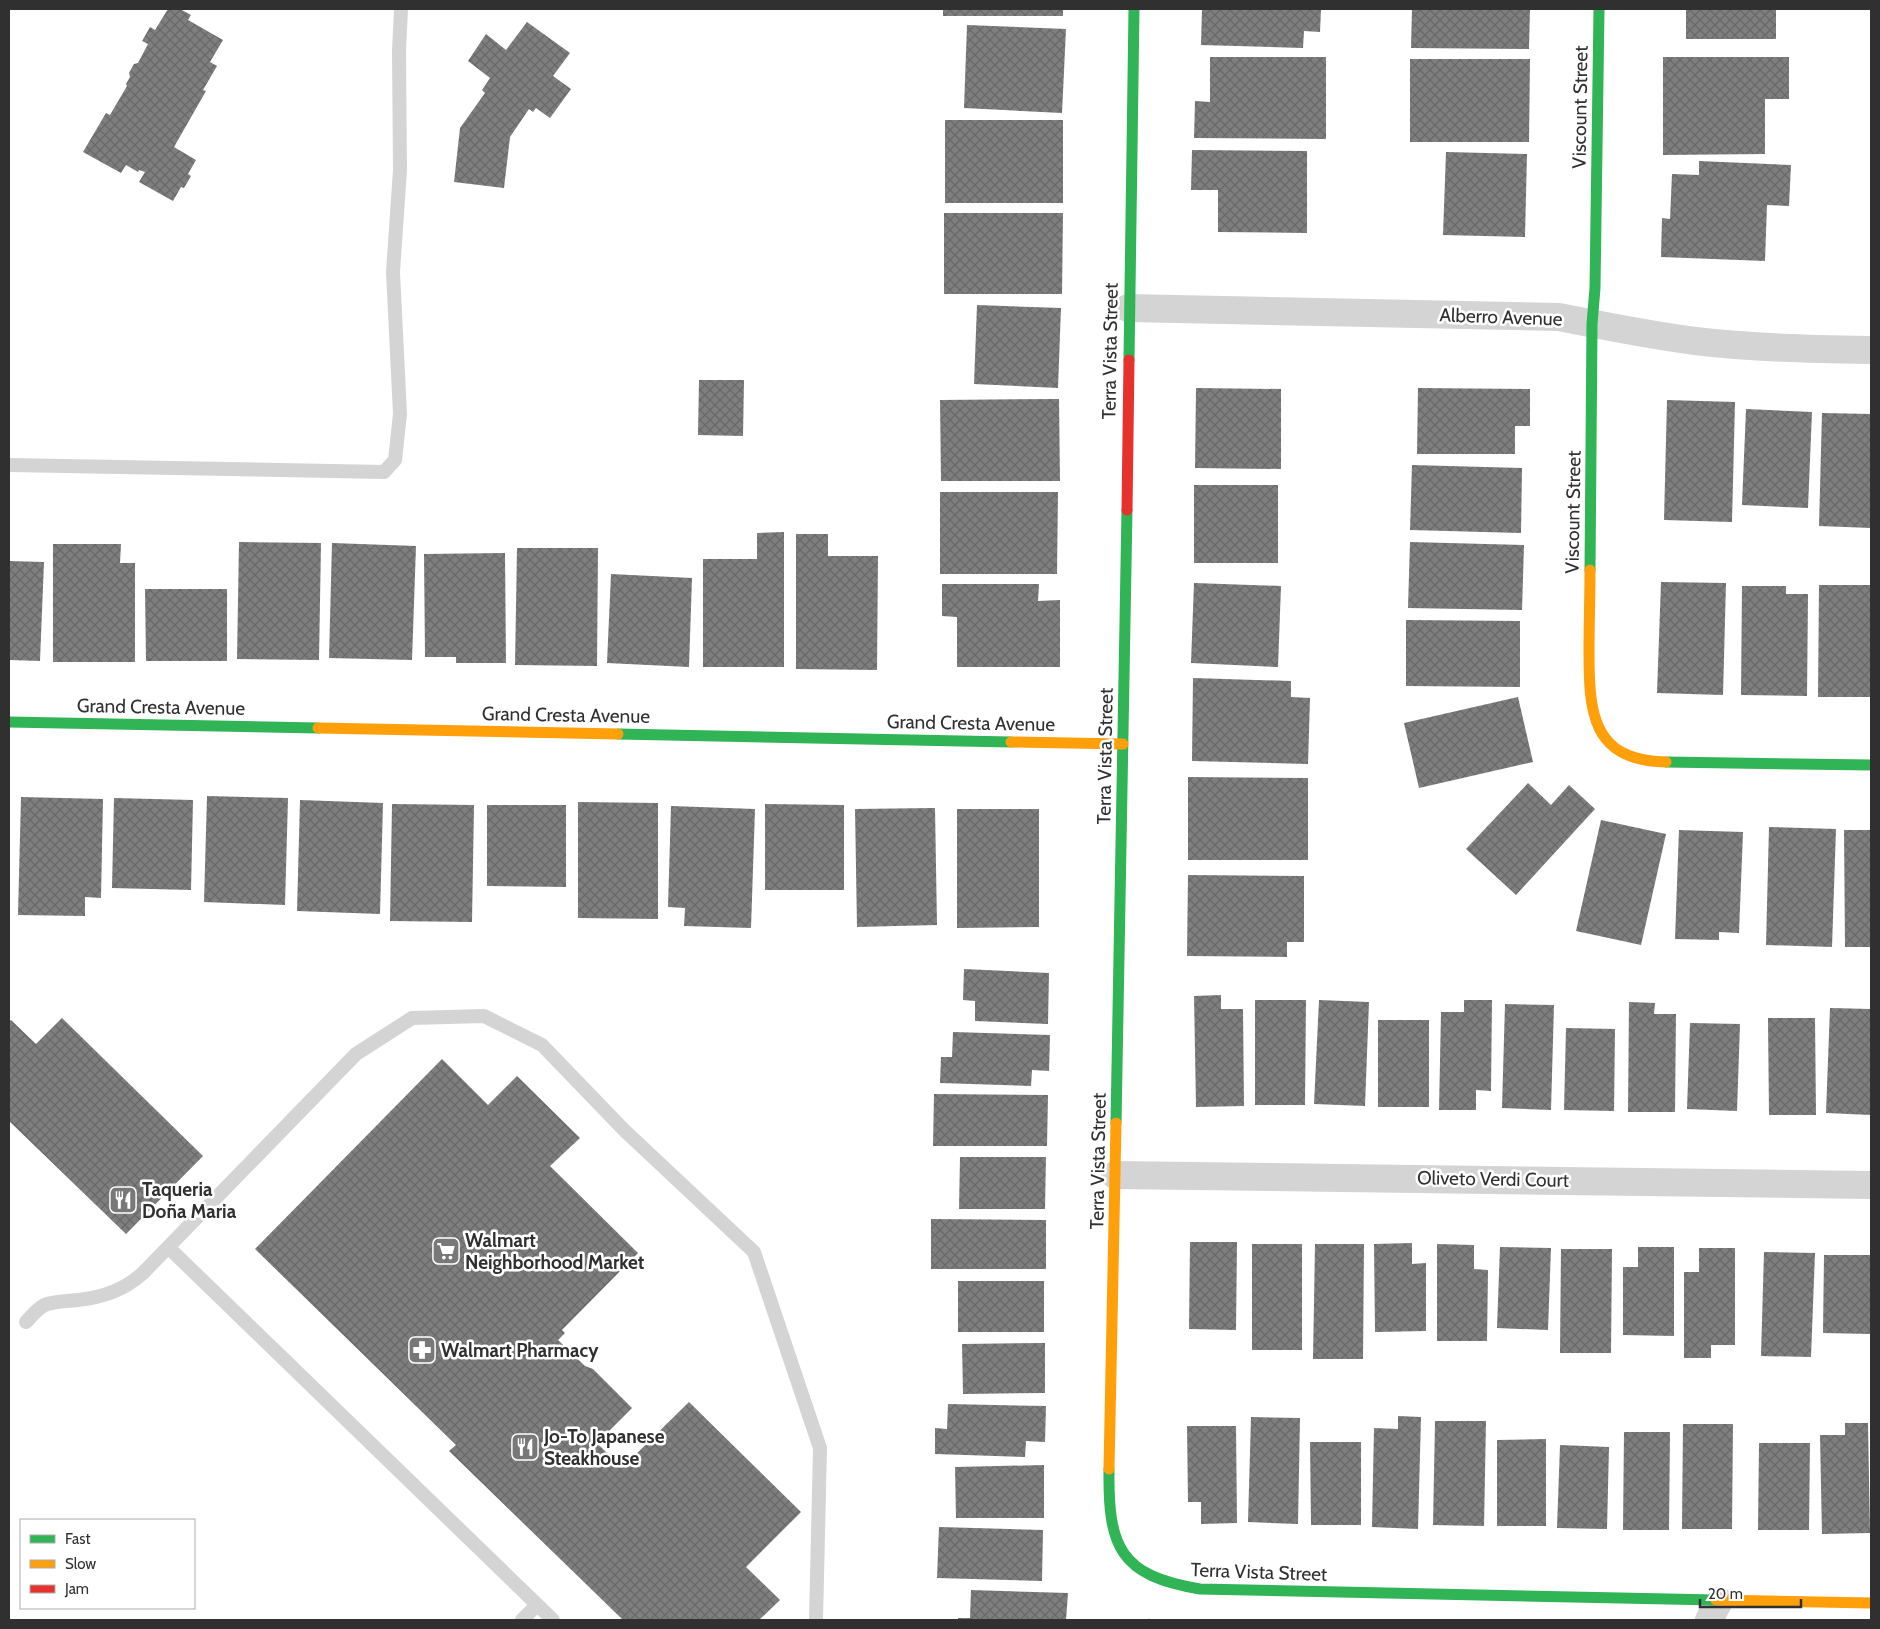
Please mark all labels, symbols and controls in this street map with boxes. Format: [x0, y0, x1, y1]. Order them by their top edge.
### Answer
street label: Viscount Street [1567, 45, 1593, 169]
street label: Terra Vista Street [1097, 282, 1123, 419]
street label: Alberro Avenue [1439, 303, 1563, 331]
street label: Viscount Street [1560, 450, 1586, 574]
street label: Terra Vista Street [1092, 687, 1118, 824]
street label: Grand Cresta Avenue [77, 694, 245, 720]
street label: Grand Cresta Avenue [482, 702, 650, 728]
street label: Grand Cresta Avenue [887, 710, 1055, 736]
street label: Terra Vista Street [1085, 1092, 1111, 1229]
street label: Oliveto Verdi Court [1417, 1166, 1570, 1192]
place label: Taqueria Doña Maria [142, 1178, 237, 1223]
restaurant icon: Taqueria Doña Maria [108, 1185, 138, 1215]
place label: Walmart Neighborhood Market [465, 1229, 645, 1274]
supermarket icon: Walmart Neighborhood Market [431, 1236, 461, 1266]
pharmacy icon: Walmart Pharmacy [407, 1335, 437, 1365]
place label: Walmart Pharmacy [441, 1339, 599, 1362]
place label: Jo-To Japanese Steakhouse [543, 1425, 665, 1470]
restaurant icon: Jo-To Japanese Steakhouse [510, 1432, 540, 1462]
legend [20, 1519, 195, 1609]
text: Fast [65, 1530, 90, 1548]
text: Slow [65, 1555, 96, 1573]
street label: Terra Vista Street [1190, 1558, 1328, 1586]
scale bar [1700, 1576, 1801, 1608]
text: Jam [64, 1580, 89, 1598]
text: 20 m [1708, 1585, 1743, 1603]

